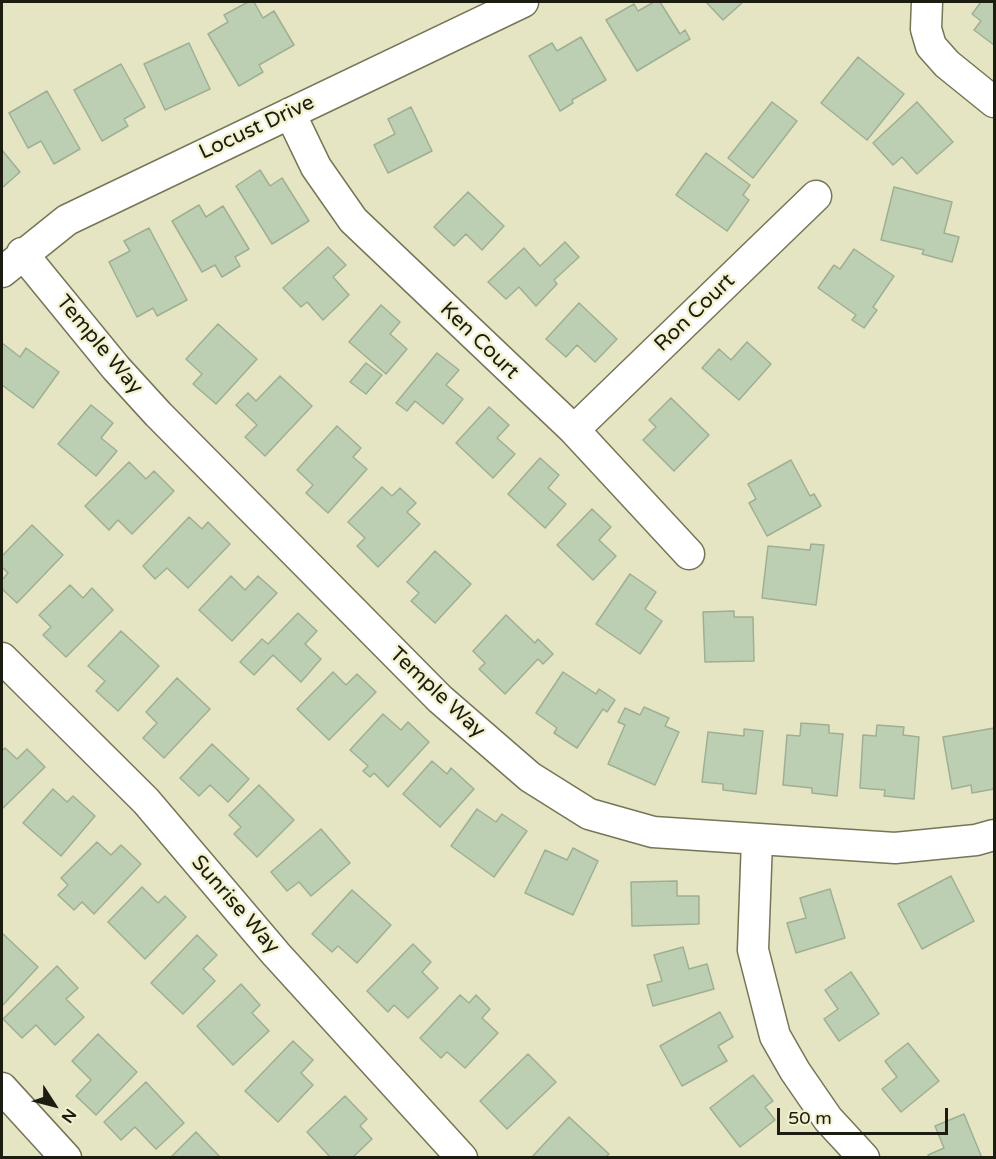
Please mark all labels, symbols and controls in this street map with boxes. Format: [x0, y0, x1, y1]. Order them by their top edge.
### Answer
street label: Locust Drive [195, 90, 319, 166]
street label: Ron Court [650, 269, 740, 357]
street label: Temple Way [50, 290, 148, 400]
street label: Ken Court [434, 297, 524, 385]
street label: Temple Way [384, 642, 490, 744]
street label: Sunrise Way [185, 851, 285, 959]
north arrow [24, 1075, 84, 1135]
scale bar [780, 1096, 951, 1134]
text: N [57, 1104, 80, 1127]
text: 50 m [788, 1107, 832, 1129]

